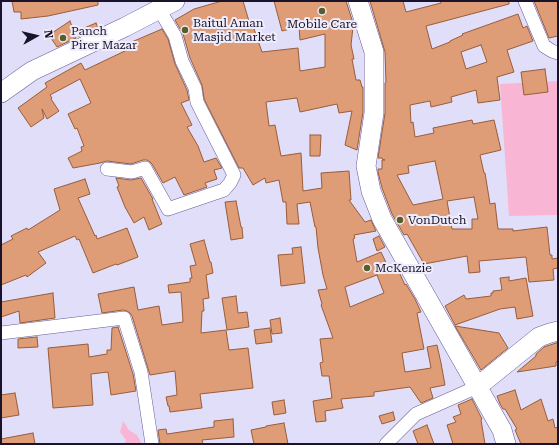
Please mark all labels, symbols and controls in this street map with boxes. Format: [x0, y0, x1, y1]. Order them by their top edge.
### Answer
marker: Mobile Care [317, 6, 327, 16]
north arrow [16, 16, 56, 56]
place label: Baitul Aman Masjid Market [193, 16, 276, 44]
place label: Mobile Care [287, 17, 357, 31]
place label: Panch Pirer Mazar [71, 24, 137, 52]
marker: Baitul Aman Masjid Market [180, 25, 190, 35]
text: N [41, 29, 55, 39]
marker: Panch Pirer Mazar [58, 33, 68, 43]
place label: VonDutch [408, 213, 466, 227]
marker: VonDutch [395, 215, 405, 225]
place label: McKenzie [375, 261, 432, 275]
marker: McKenzie [362, 263, 372, 273]

